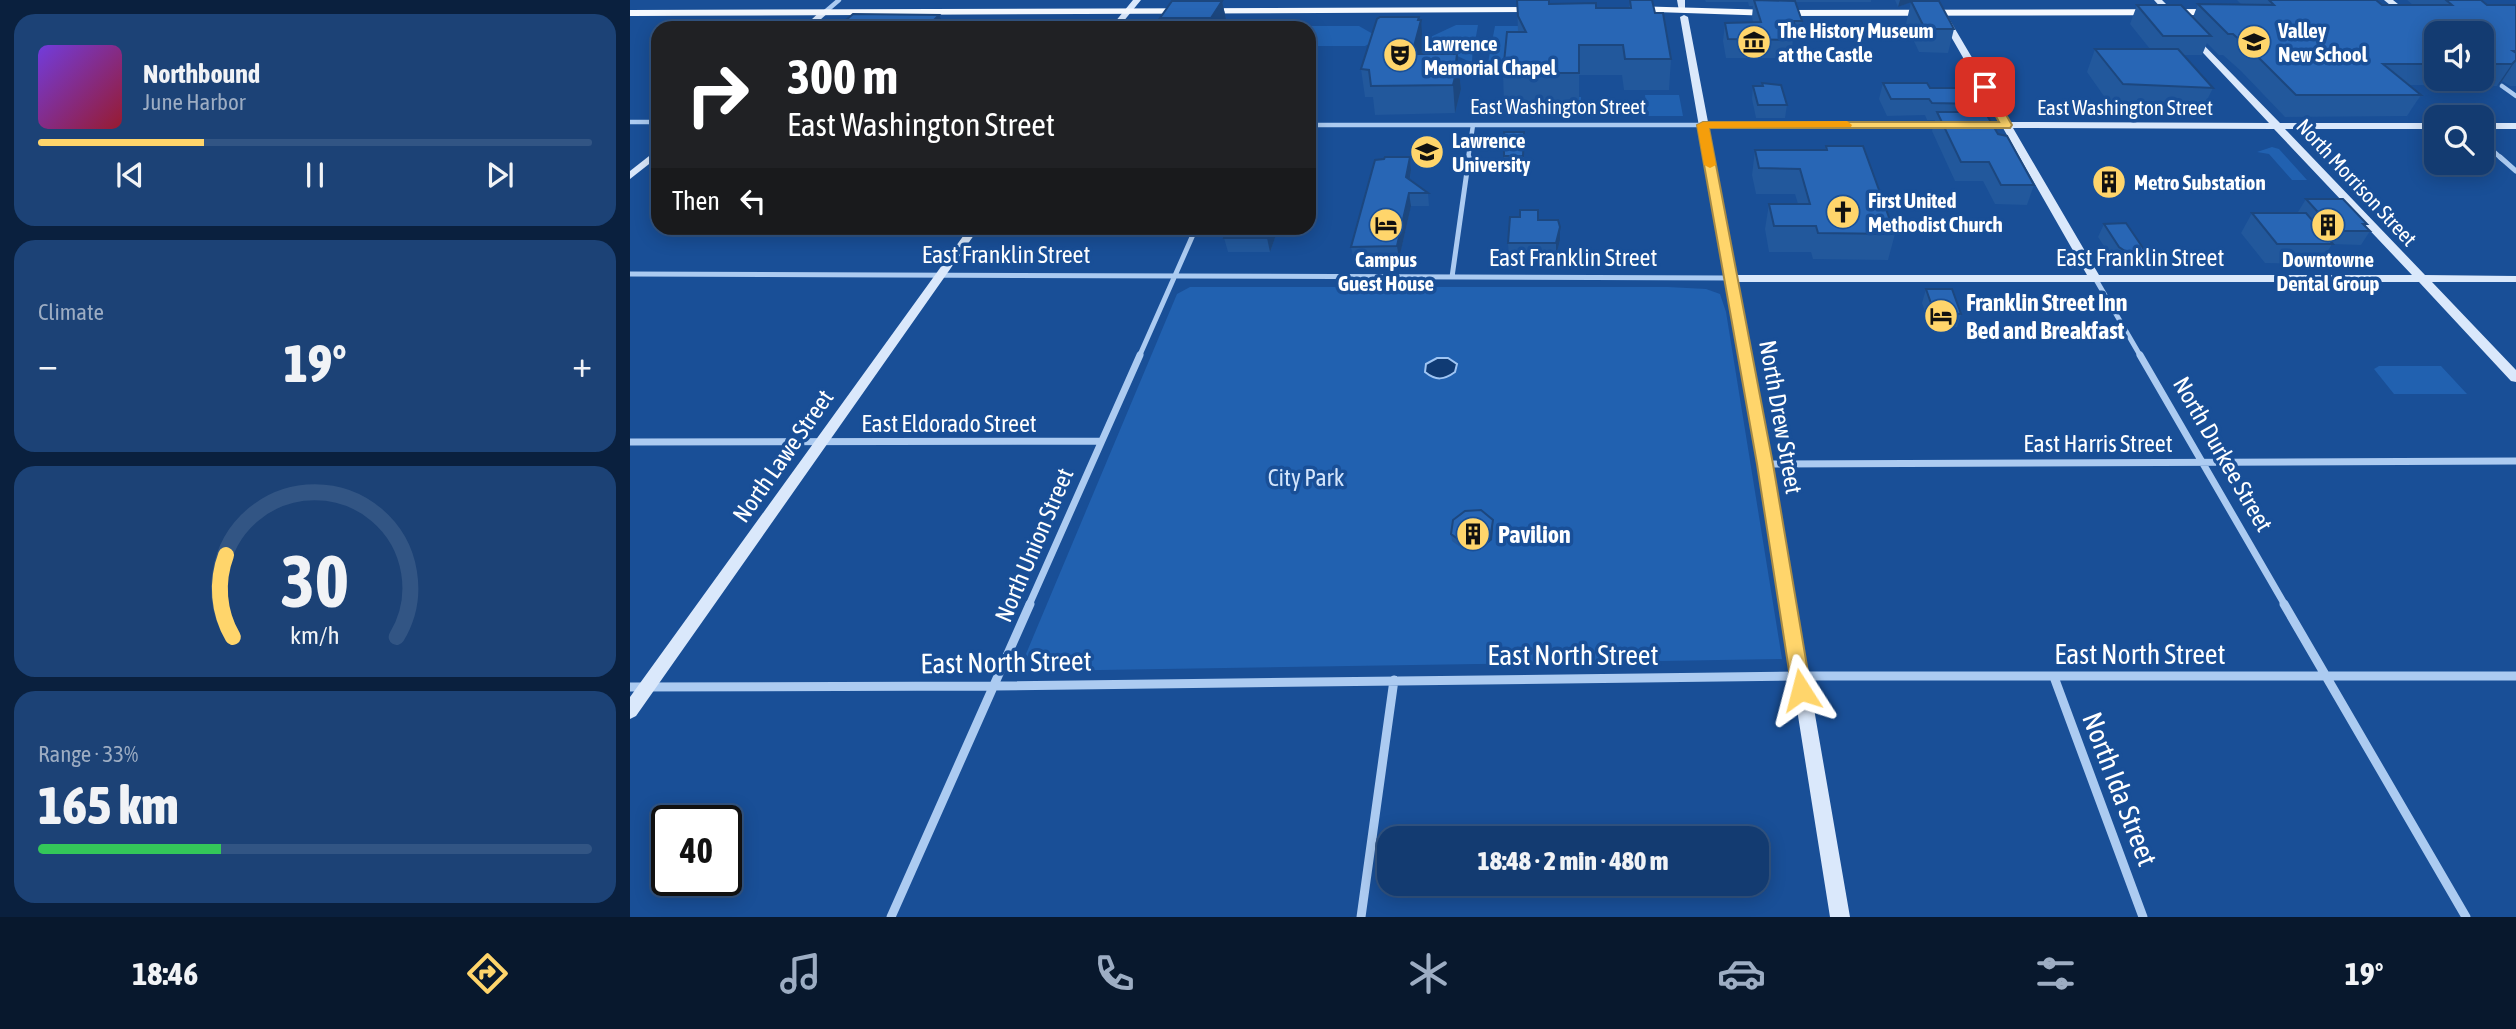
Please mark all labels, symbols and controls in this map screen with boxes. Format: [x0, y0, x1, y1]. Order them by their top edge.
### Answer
place label: The History Museum at the Castle [1778, 18, 1934, 66]
place label: Valley New School [2277, 18, 2368, 66]
map controls [2424, 21, 2494, 175]
button: sound [2424, 21, 2494, 91]
museum icon: The History Museum at the Castle [1735, 23, 1773, 61]
school or university icon: Valley New School [2235, 23, 2273, 61]
place label: Lawrence Memorial Chapel [1424, 31, 1557, 79]
theatre icon: Lawrence Memorial Chapel [1381, 36, 1419, 74]
text: 300 m [787, 48, 898, 104]
icon: right [672, 49, 763, 140]
pin [1955, 57, 2015, 117]
text: Northbound [143, 59, 260, 89]
icon: arrive [1966, 68, 2004, 106]
text: June Harbor [143, 89, 246, 115]
street label: East Washington Street [1470, 94, 1646, 118]
street label: East Washington Street [2037, 95, 2213, 119]
button: search [2424, 105, 2494, 175]
text: East Washington Street [787, 106, 1055, 143]
street label: North Morrison Street [2292, 114, 2422, 250]
place label: Lawrence University [1452, 128, 1531, 176]
school or university icon: Lawrence University [1408, 133, 1446, 171]
icon: previous [111, 156, 149, 194]
icon: pause [296, 156, 334, 194]
icon: next [481, 156, 519, 194]
building icon: Metro Substation [2090, 163, 2128, 201]
place label: Metro Substation [2134, 170, 2266, 194]
icon: left [734, 182, 772, 220]
text: Then [672, 186, 720, 216]
place label: First United Methodist Church [1868, 188, 2003, 236]
church icon: First United Methodist Church [1824, 193, 1862, 231]
hotel icon: Campus Guest House [1367, 206, 1405, 244]
building icon: Downtowne Dental Group [2309, 206, 2347, 244]
street label: East Franklin Street [922, 241, 1090, 268]
street label: East Franklin Street [1489, 244, 1657, 271]
street label: East Franklin Street [2056, 244, 2224, 271]
place label: Campus Guest House [1338, 247, 1434, 295]
place label: Downtowne Dental Group [2276, 247, 2380, 295]
place label: Franklin Street Inn Bed and Breakfast [1966, 289, 2127, 344]
hotel icon: Franklin Street Inn Bed and Breakfast [1922, 297, 1960, 335]
text: Climate [38, 299, 104, 325]
text: 19° [283, 333, 347, 393]
street label: North Drew Street [1754, 338, 1808, 496]
text: − [38, 342, 58, 385]
text: + [572, 342, 592, 385]
street label: North Durkee Street [2168, 372, 2278, 536]
street label: North Lawe Street [727, 384, 839, 527]
street label: East Eldorado Street [861, 410, 1037, 437]
street label: East Harris Street [2023, 430, 2173, 457]
street label: North Union Street [989, 464, 1079, 626]
park label: City Park [1268, 464, 1345, 491]
building icon: Pavilion [1454, 515, 1492, 553]
place label: Pavilion [1498, 521, 1571, 548]
text: 30 [281, 540, 349, 623]
text: km/h [290, 621, 340, 649]
street label: East North Street [2054, 638, 2226, 670]
street label: East North Street [1487, 639, 1659, 671]
street label: East North Street [920, 645, 1092, 679]
position arrow [1764, 653, 1838, 727]
street label: North Ida Street [2076, 708, 2164, 870]
text: Range · 33% [38, 741, 138, 767]
text: 165 km [38, 775, 179, 835]
speed limit sign: 40 [651, 805, 742, 896]
text: 18:48 · 2 min · 480 m [1478, 846, 1668, 876]
icon: directions [463, 949, 512, 998]
icon: music [776, 949, 825, 998]
icon: phone [1090, 949, 1139, 998]
icon: climate [1404, 949, 1453, 998]
icon: car [1717, 949, 1766, 998]
icon: filters [2031, 949, 2080, 998]
text: 18:46 [132, 955, 198, 992]
text: 19° [2345, 955, 2384, 992]

